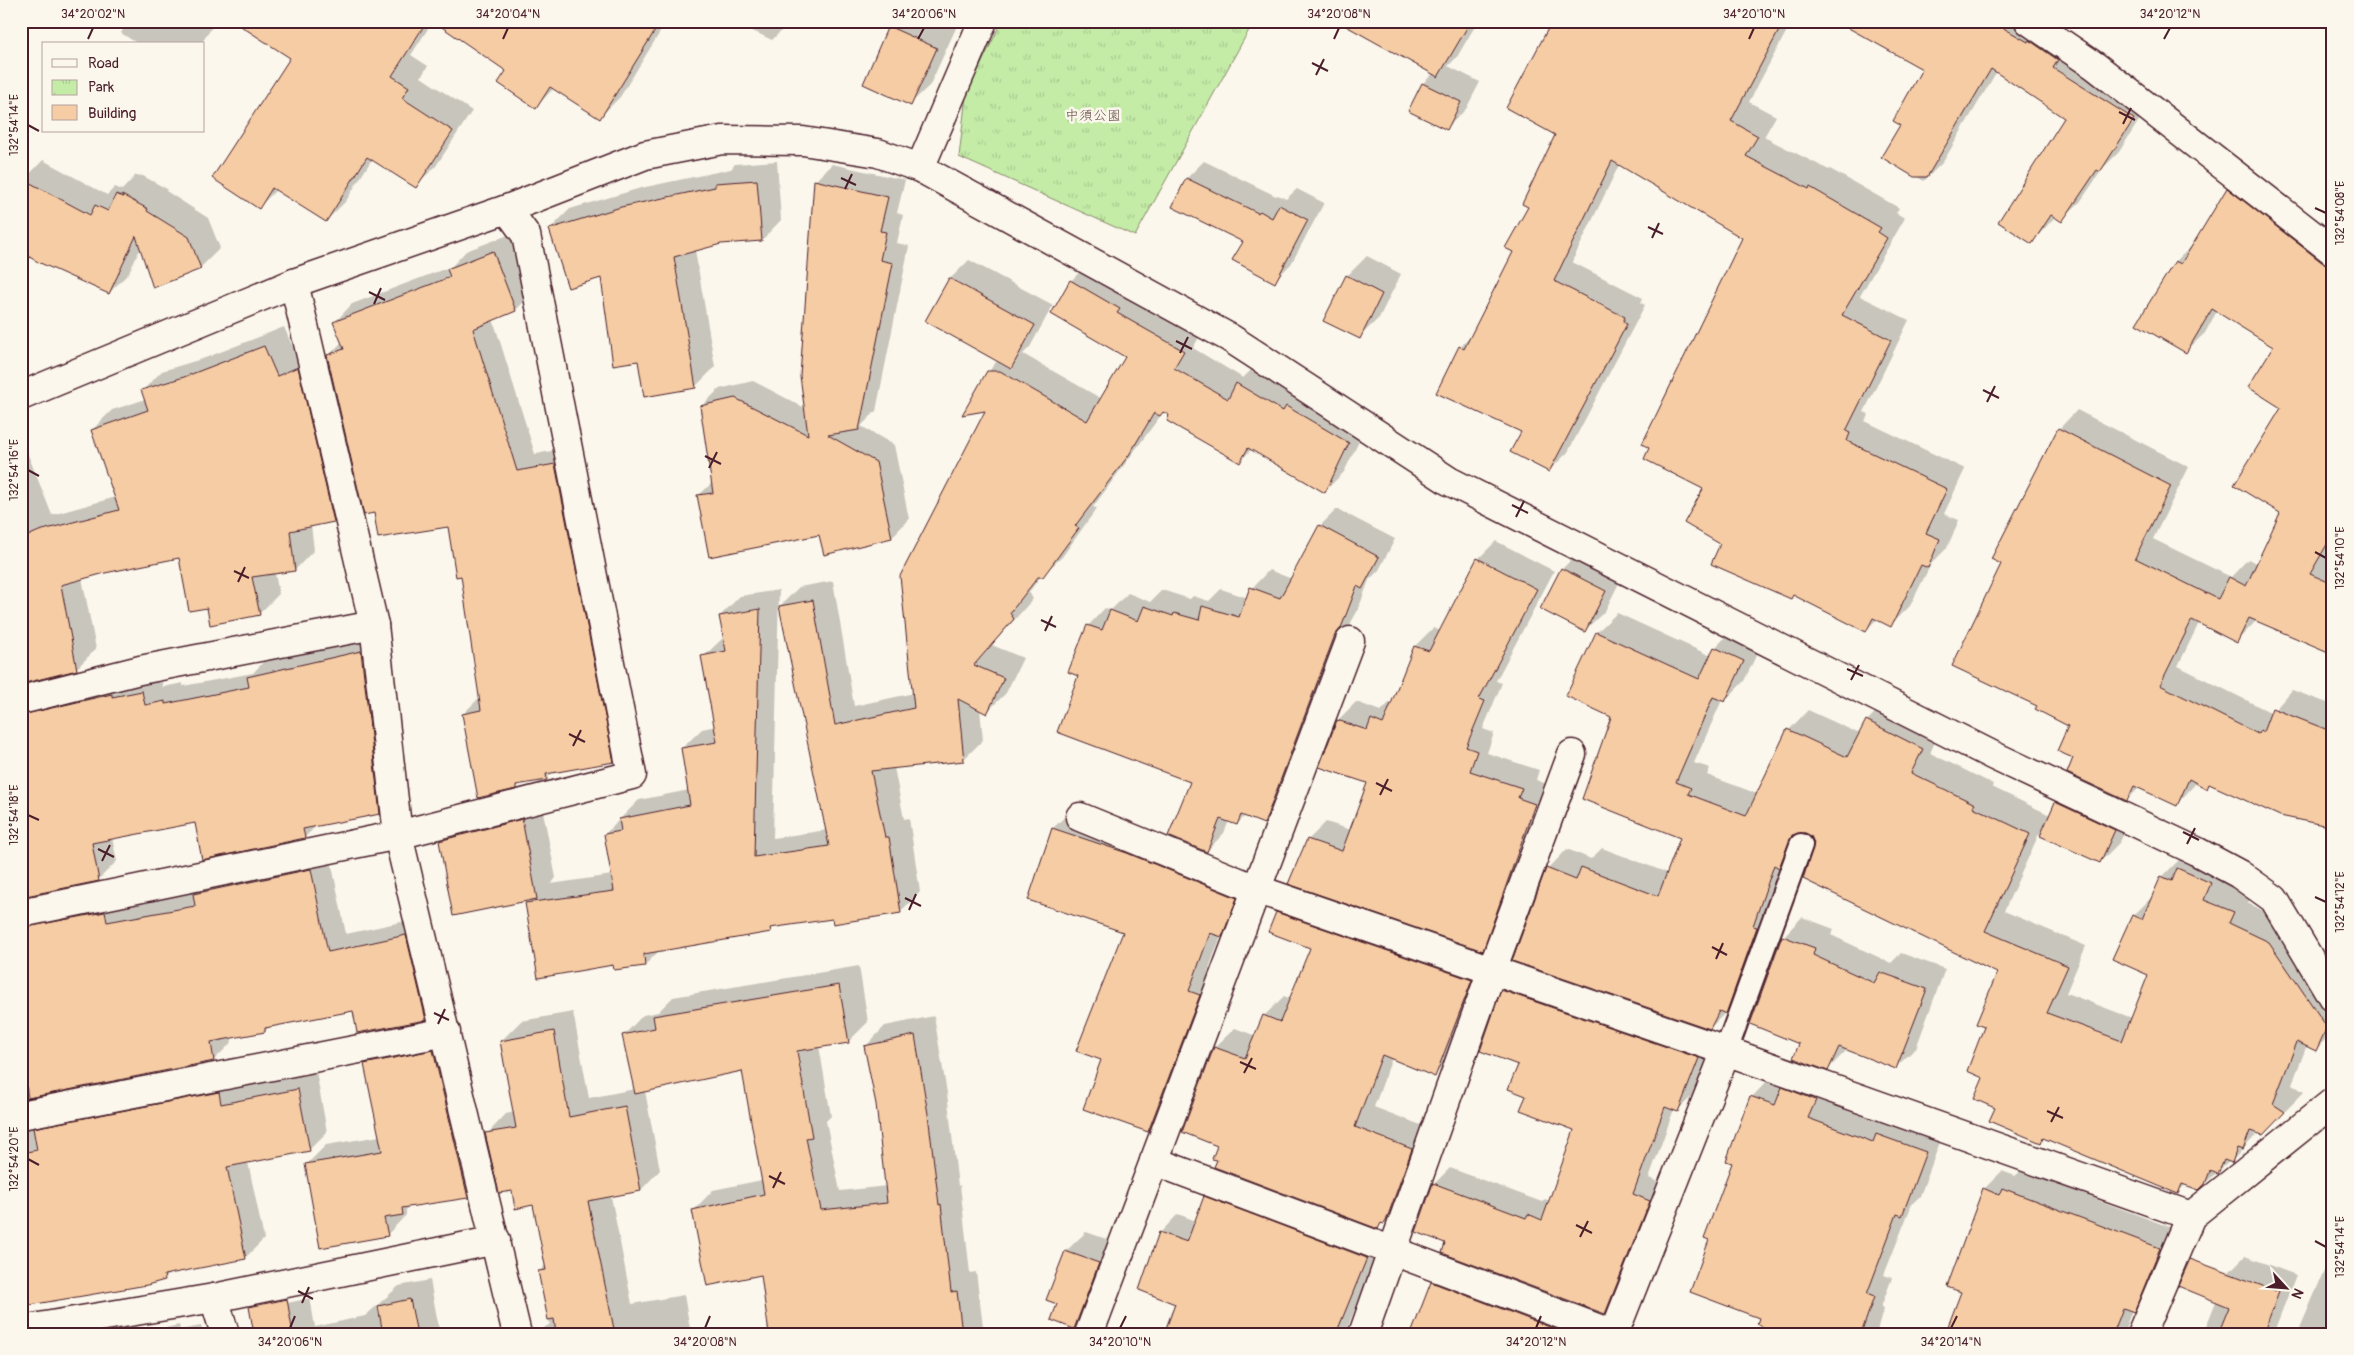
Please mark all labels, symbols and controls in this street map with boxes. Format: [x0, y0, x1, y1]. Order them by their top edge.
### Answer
text: 34°20'02"N [61, 7, 125, 22]
text: 34°20'04"N [476, 7, 540, 22]
text: 34°20'06"N [892, 7, 956, 22]
text: 34°20'08"N [1307, 7, 1371, 22]
text: 34°20'10"N [1723, 7, 1785, 22]
text: 34°20'12"N [2140, 7, 2200, 22]
legend [42, 42, 205, 132]
text: Road [88, 54, 119, 73]
text: Park [88, 78, 115, 97]
text: 132°54'14"E [7, 94, 22, 156]
text: Building [88, 104, 136, 123]
park label: 中須公園 [1065, 107, 1121, 124]
text: 132°54'08"E [2333, 181, 2348, 245]
text: 132°54'16"E [7, 439, 22, 501]
text: 132°54'10"E [2333, 526, 2348, 590]
text: 132°54'18"E [7, 784, 22, 846]
text: 132°54'12"E [2333, 871, 2348, 933]
text: 132°54'20"E [7, 1126, 22, 1192]
text: 132°54'14"E [2333, 1216, 2348, 1278]
north arrow [2262, 1262, 2312, 1312]
text: N [2288, 1285, 2307, 1301]
text: 34°20'06"N [258, 1335, 322, 1350]
text: 34°20'08"N [673, 1335, 737, 1350]
text: 34°20'10"N [1089, 1335, 1151, 1350]
text: 34°20'12"N [1506, 1335, 1566, 1350]
text: 34°20'14"N [1921, 1335, 1981, 1350]

